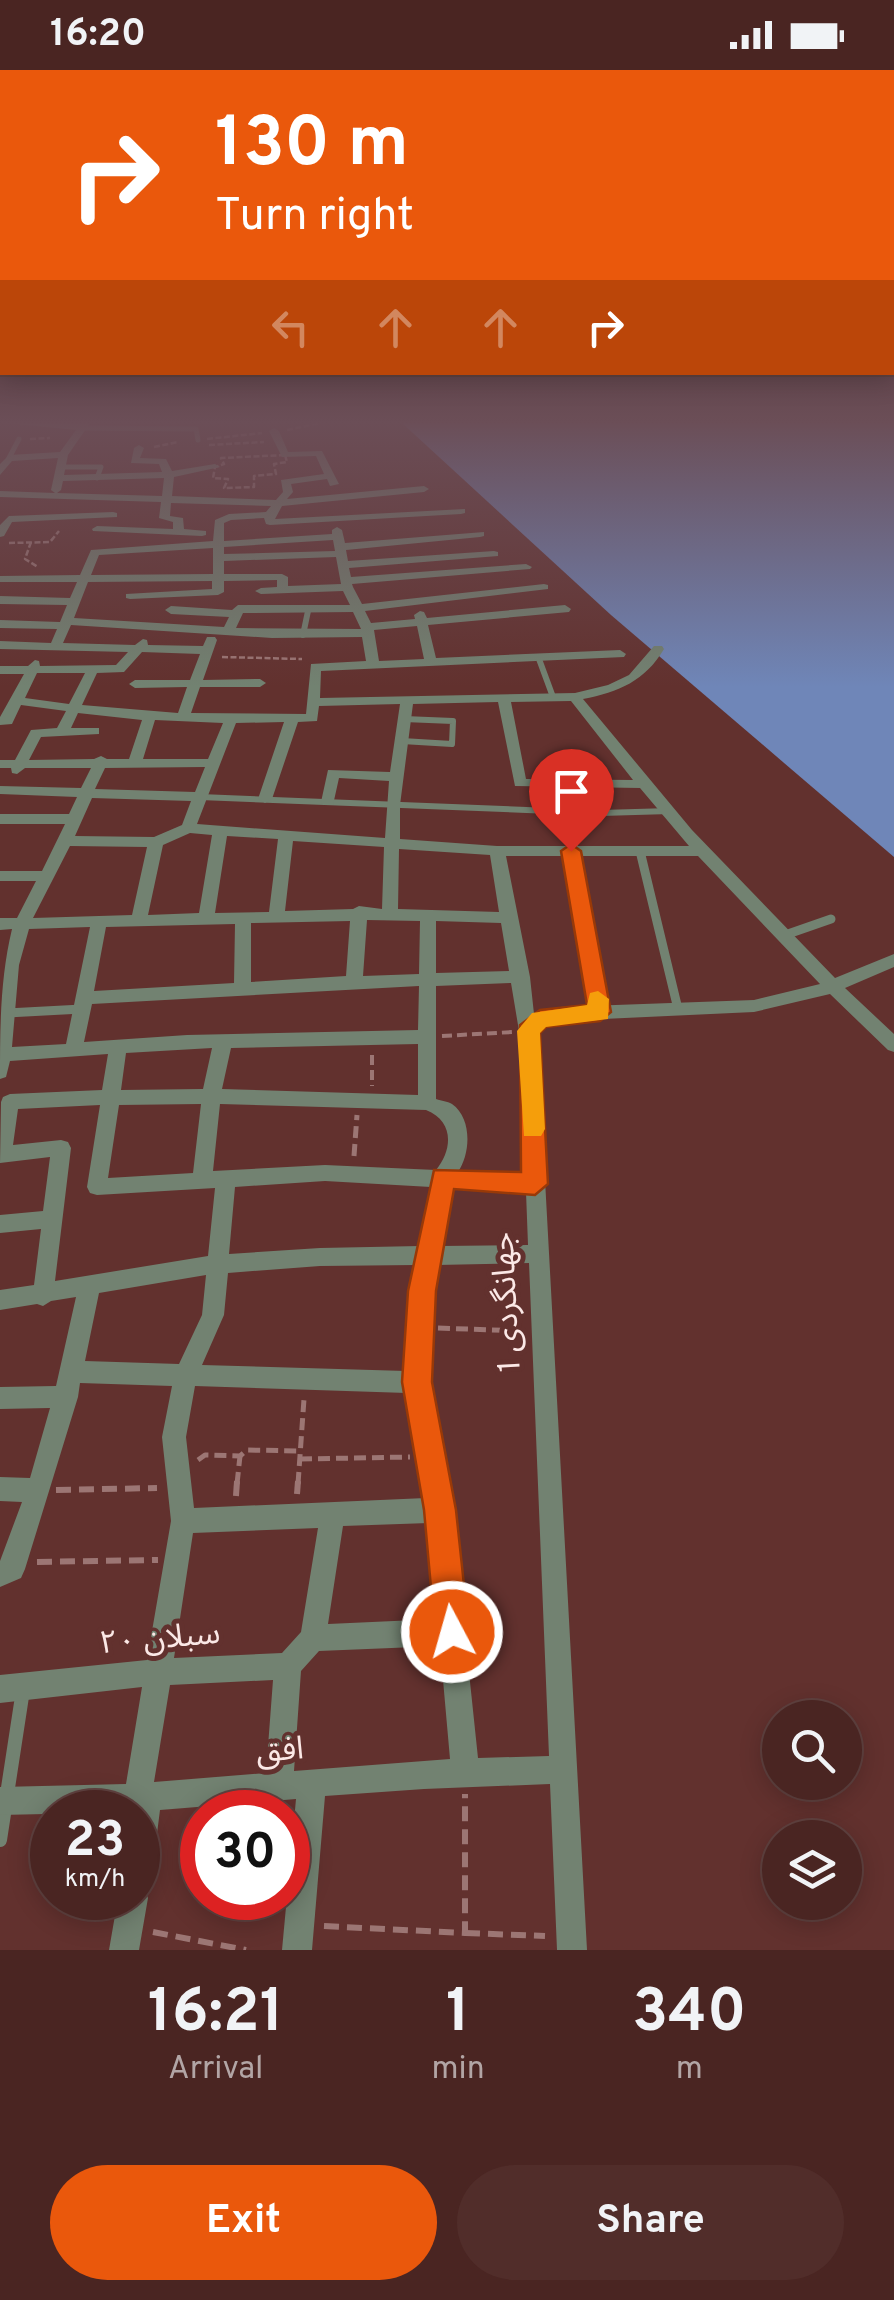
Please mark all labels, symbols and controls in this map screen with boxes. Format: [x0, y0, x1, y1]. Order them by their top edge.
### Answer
text: 16:20 [50, 11, 146, 60]
text: 130 m [215, 102, 409, 191]
icon: right [50, 110, 180, 240]
text: Turn right [215, 189, 414, 246]
icon: left [263, 300, 318, 355]
icon: ahead [368, 300, 423, 355]
icon: ahead [473, 300, 528, 355]
icon: right [578, 300, 633, 355]
pin [529, 749, 614, 852]
icon: arrive [544, 764, 599, 819]
street label: جهانگردی 1 [484, 1231, 532, 1373]
position arrow [400, 1580, 504, 1684]
street label: سبلان ۲۰ [98, 1615, 222, 1665]
map controls [762, 1700, 862, 1920]
button: search [762, 1700, 862, 1800]
street label: افق [255, 1730, 305, 1774]
speed limit sign: 30 [180, 1790, 310, 1920]
text: 23 [65, 1811, 125, 1874]
button: layers [762, 1820, 862, 1920]
text: km/h [65, 1864, 125, 1896]
text: 16:21 [148, 1977, 284, 2053]
text: 1 [446, 1977, 470, 2053]
text: 340 [632, 1977, 746, 2053]
text: Arrival [168, 2050, 263, 2090]
text: min [431, 2050, 485, 2090]
text: m [676, 2050, 703, 2090]
button: Exit [50, 2165, 437, 2280]
button: Share [457, 2165, 844, 2280]

